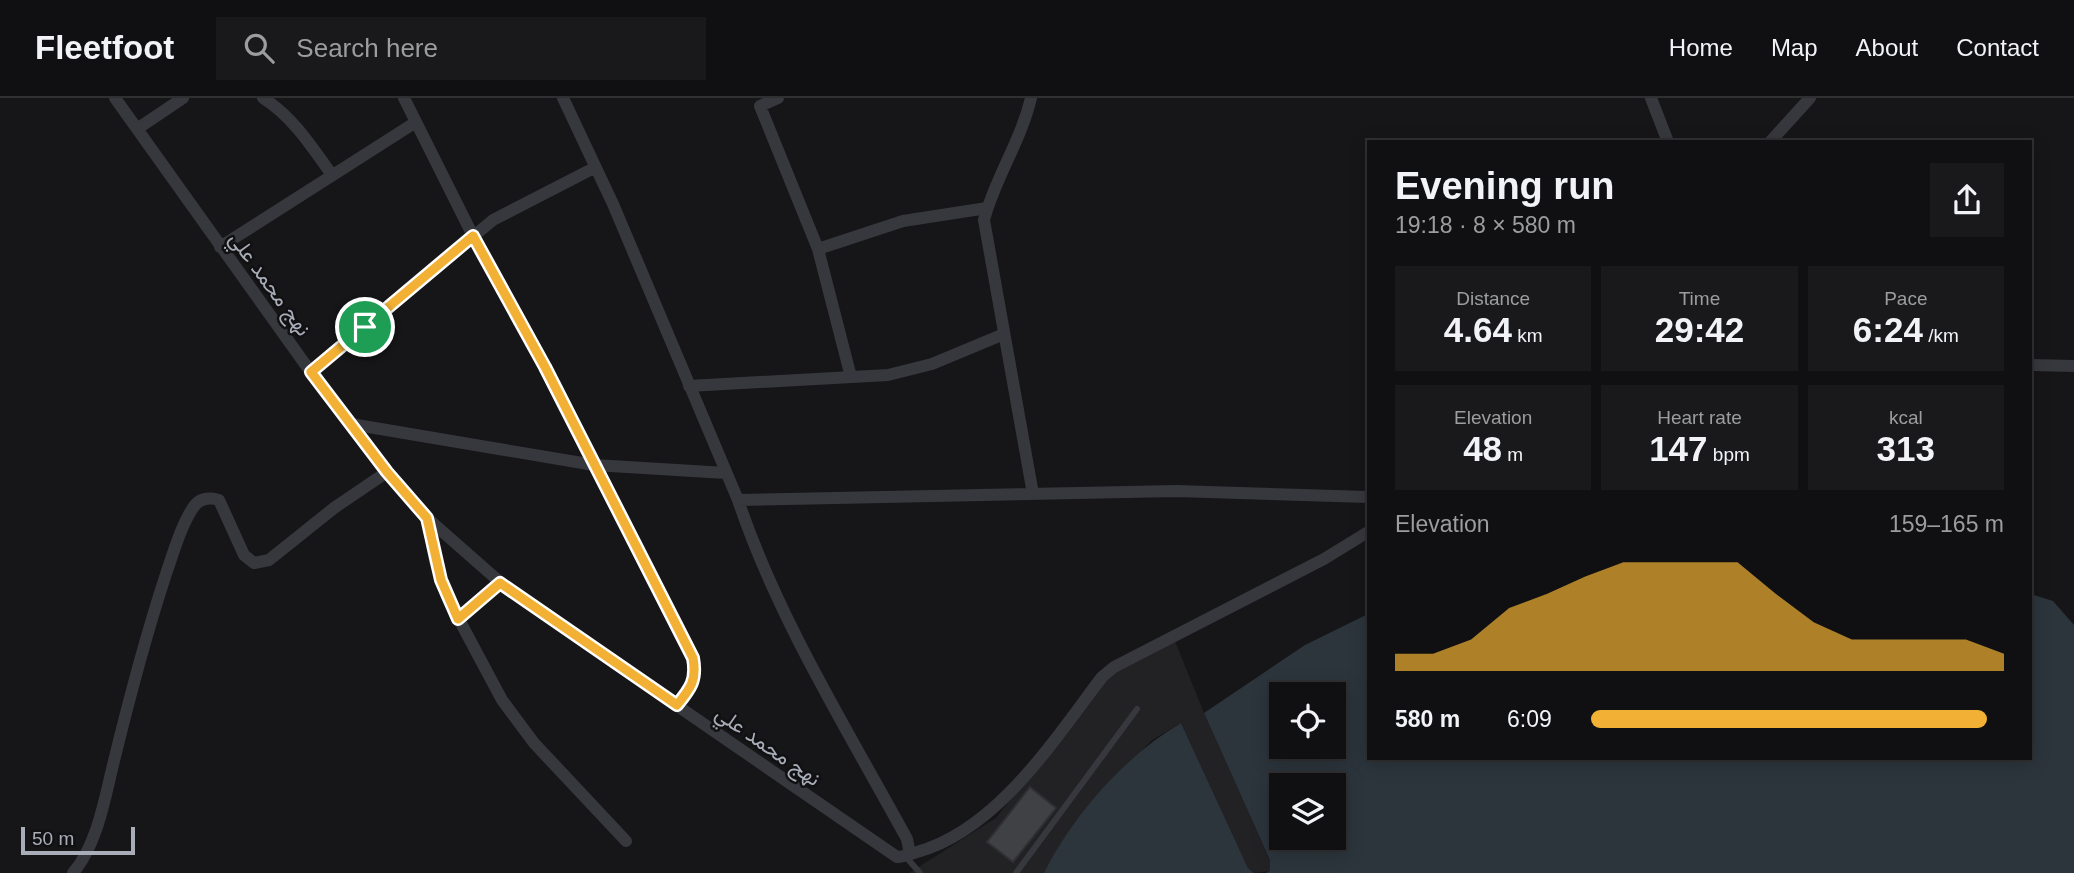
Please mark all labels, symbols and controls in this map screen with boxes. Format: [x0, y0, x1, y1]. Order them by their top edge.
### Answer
search box [216, 17, 706, 80]
text: Fleetfoot [35, 29, 174, 66]
icon: search [240, 29, 278, 67]
text: Search here [296, 33, 438, 63]
text: Home [1669, 34, 1733, 61]
text: Map [1771, 34, 1818, 61]
text: About [1856, 34, 1918, 61]
text: Contact [1956, 34, 2039, 61]
button: share [1930, 163, 2004, 237]
text: Evening run [1395, 165, 1615, 207]
text: 19:18 · 8 × 580 m [1395, 212, 1576, 238]
street label: نهج محمد علي [220, 227, 316, 344]
text: Distance [1456, 288, 1530, 309]
text: Time [1679, 288, 1720, 309]
text: Pace [1884, 288, 1927, 309]
pin [335, 297, 395, 357]
icon: arrive [346, 308, 384, 346]
text: 4.64 [1444, 310, 1512, 349]
text: 29:42 [1655, 310, 1744, 349]
text: 6:24 [1853, 310, 1923, 349]
text: km [1512, 325, 1543, 346]
text: /km [1923, 325, 1959, 346]
text: Elevation [1454, 407, 1532, 428]
text: Heart rate [1657, 407, 1742, 428]
text: kcal [1889, 407, 1923, 428]
text: 48 [1463, 429, 1502, 468]
text: 147 [1649, 429, 1708, 468]
text: 313 [1877, 429, 1935, 468]
text: m [1502, 444, 1523, 465]
text: bpm [1708, 444, 1750, 465]
text: Elevation [1395, 511, 1490, 537]
text: 159–165 m [1889, 511, 2004, 537]
map controls [1269, 682, 1346, 850]
button: locate [1269, 682, 1346, 759]
street label: نهج محمد علي [708, 701, 825, 795]
text: 580 m [1395, 706, 1460, 732]
text: 6:09 [1507, 706, 1552, 732]
button: layers [1269, 773, 1346, 850]
scale bar [21, 824, 135, 856]
text: 50 m [32, 828, 74, 849]

